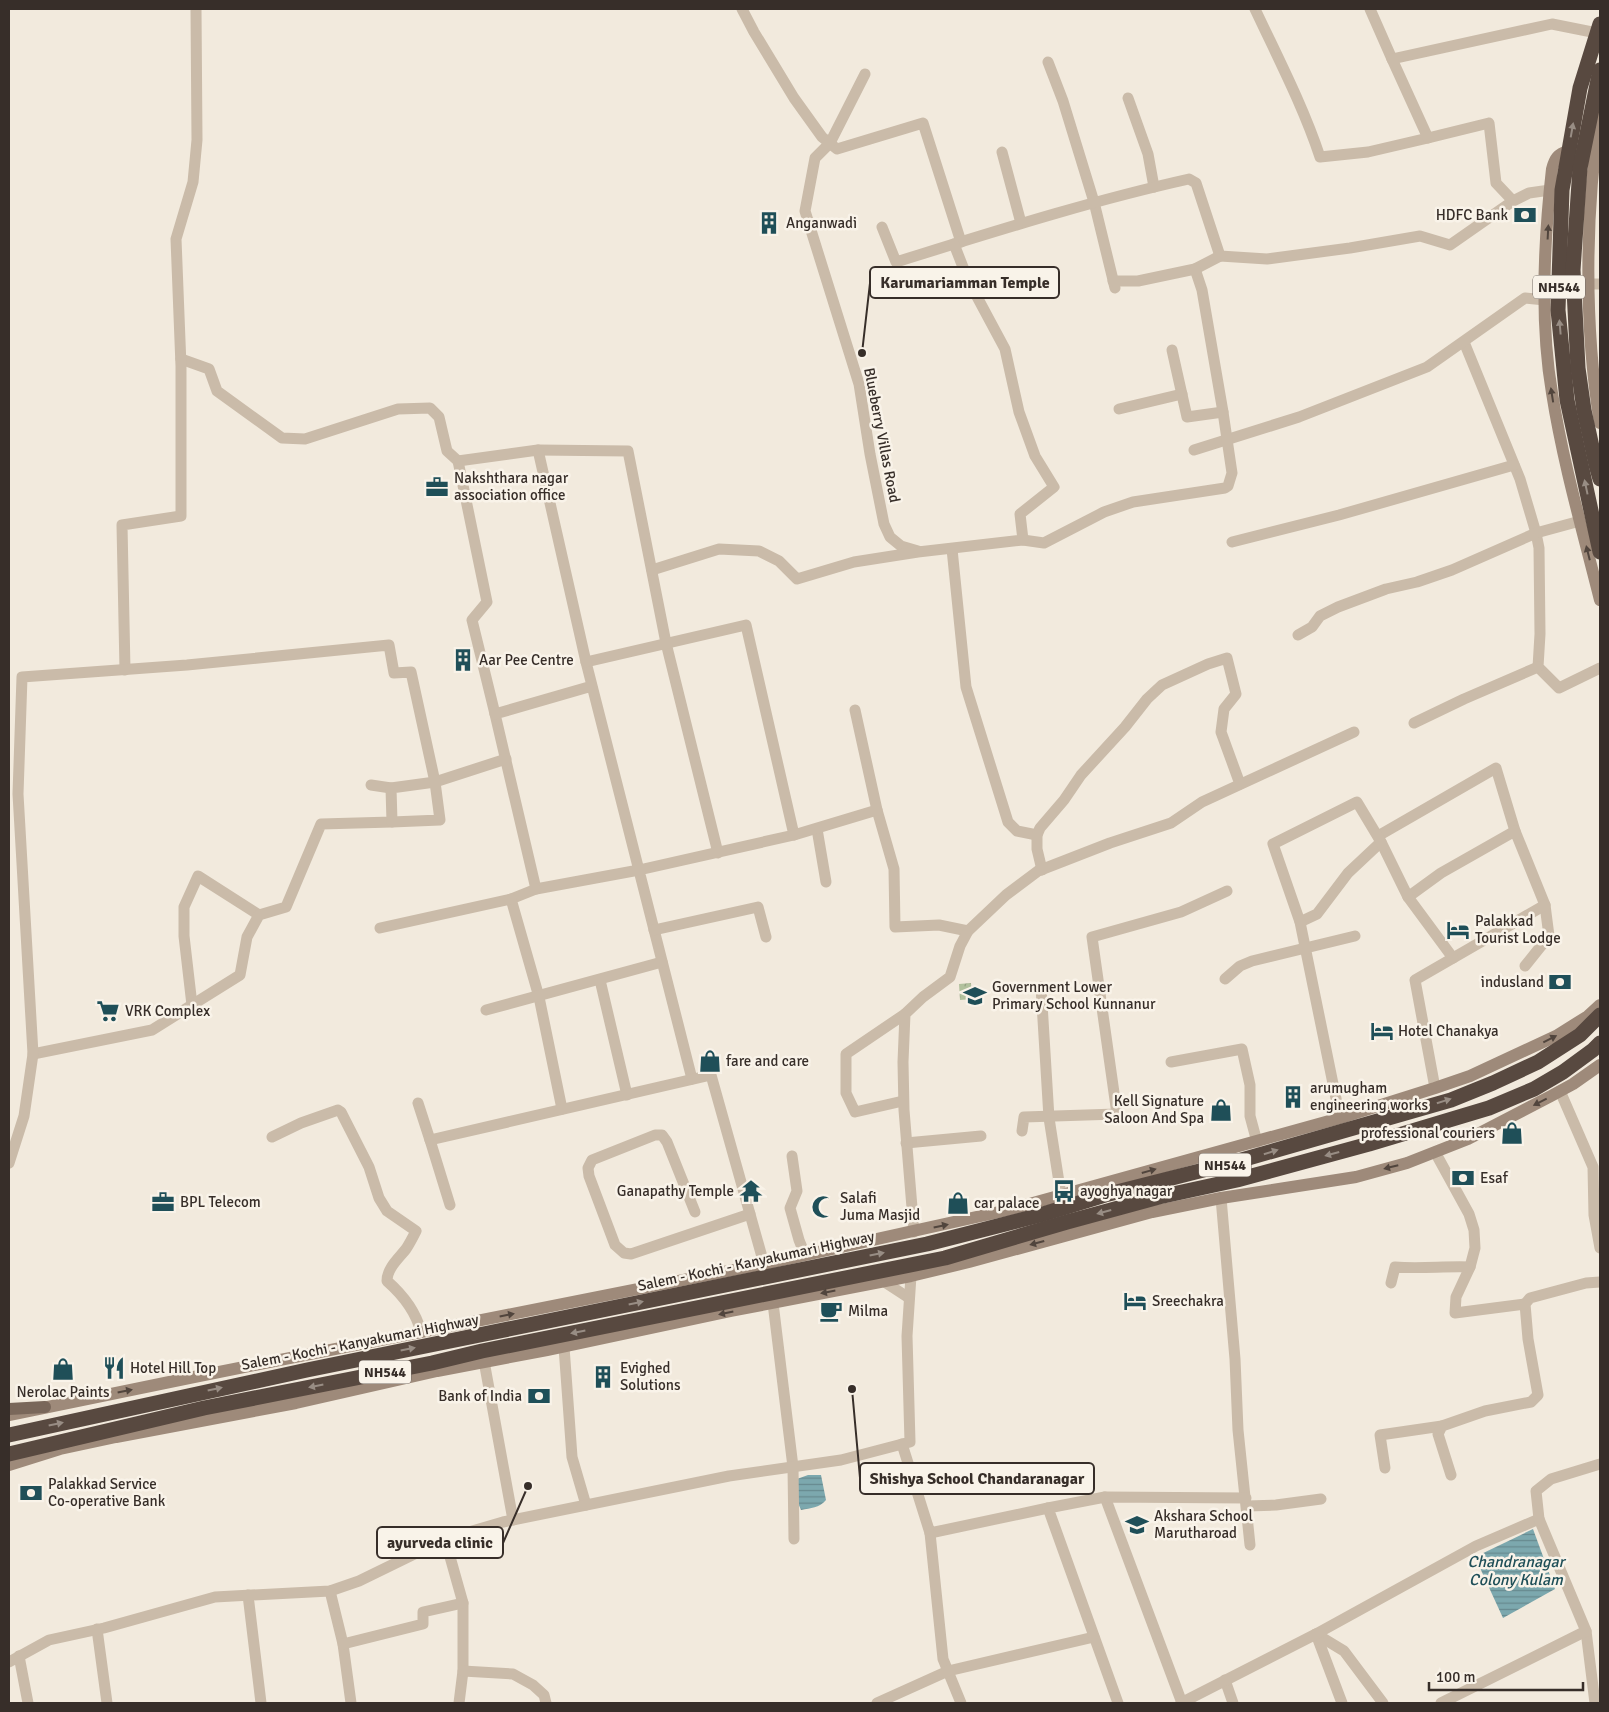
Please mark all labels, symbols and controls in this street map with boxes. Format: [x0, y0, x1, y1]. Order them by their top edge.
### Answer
one-way arrow [1568, 122, 1576, 138]
bank icon: HDFC Bank [1512, 202, 1538, 228]
place label: HDFC Bank [1436, 206, 1508, 224]
building icon: Anganwadi [756, 210, 782, 236]
place label: Anganwadi [786, 214, 857, 232]
one-way arrow [1544, 224, 1552, 240]
callout: Karumariamman Temple [870, 267, 1059, 298]
text: Karumariamman Temple [880, 273, 1050, 293]
road number: NH544 [1533, 276, 1585, 298]
one-way arrow [1556, 319, 1564, 335]
street label: Blueberry Villas Road [860, 366, 904, 504]
one-way arrow [1548, 386, 1556, 402]
place label: Nakshthara nagar association office [454, 469, 569, 504]
office icon: Nakshthara nagar association office [424, 474, 450, 500]
one-way arrow [1582, 479, 1590, 495]
one-way arrow [1584, 545, 1592, 560]
building icon: Aar Pee Centre [450, 647, 476, 673]
place label: Aar Pee Centre [479, 651, 574, 669]
place label: Palakkad Tourist Lodge [1475, 912, 1561, 947]
hotel icon: Palakkad Tourist Lodge [1445, 917, 1471, 943]
bank icon: indusland [1547, 969, 1573, 995]
place label: indusland [1481, 973, 1544, 991]
place label: Government Lower Primary School Kunnanur [992, 978, 1156, 1013]
school or university icon: Government Lower Primary School Kunnanur [962, 983, 988, 1009]
supermarket icon: VRK Complex [95, 998, 121, 1024]
place label: VRK Complex [125, 1002, 210, 1020]
hotel icon: Hotel Chanakya [1369, 1018, 1395, 1044]
place label: Hotel Chanakya [1398, 1022, 1499, 1040]
one-way arrow [1543, 1035, 1558, 1043]
shop icon: fare and care [697, 1048, 723, 1074]
place label: fare and care [726, 1052, 809, 1070]
place label: arumugham engineering works [1310, 1079, 1429, 1114]
building icon: arumugham engineering works [1280, 1084, 1306, 1110]
place label: Kell Signature Saloon And Spa [1104, 1092, 1204, 1127]
shop icon: Kell Signature Saloon And Spa [1208, 1097, 1234, 1123]
one-way arrow [1437, 1097, 1452, 1105]
one-way arrow [1532, 1098, 1547, 1106]
shop icon: professional couriers [1499, 1120, 1525, 1146]
place label: professional couriers [1361, 1124, 1495, 1142]
one-way arrow [1264, 1147, 1279, 1155]
one-way arrow [1324, 1150, 1339, 1158]
road number: NH544 [1199, 1154, 1251, 1176]
one-way arrow [1384, 1163, 1399, 1171]
bank icon: Esaf [1450, 1165, 1476, 1191]
one-way arrow [1141, 1166, 1156, 1174]
place label: Esaf [1480, 1169, 1509, 1187]
temple icon: Ganapathy Temple [738, 1178, 764, 1204]
bus stop icon: ayoghya nagar [1051, 1178, 1077, 1204]
place label: Ganapathy Temple [617, 1182, 734, 1200]
place label: ayoghya nagar [1080, 1182, 1173, 1200]
office icon: BPL Telecom [150, 1189, 176, 1215]
place label: Salafi Juma Masjid [840, 1189, 920, 1224]
shop icon: car palace [945, 1190, 971, 1216]
place label: BPL Telecom [180, 1193, 261, 1211]
mosque icon: Salafi Juma Masjid [810, 1194, 836, 1220]
place label: car palace [974, 1194, 1040, 1212]
one-way arrow [1097, 1208, 1112, 1216]
one-way arrow [933, 1222, 948, 1230]
street label: Salem - Kochi - Kanyakumari Highway [636, 1227, 876, 1295]
one-way arrow [1030, 1239, 1045, 1247]
one-way arrow [869, 1250, 884, 1258]
one-way arrow [821, 1288, 836, 1296]
hotel icon: Sreechakra [1122, 1288, 1148, 1314]
place label: Sreechakra [1152, 1292, 1224, 1310]
cafe icon: Milma [818, 1298, 844, 1324]
one-way arrow [629, 1299, 644, 1307]
place label: Milma [848, 1302, 888, 1320]
one-way arrow [717, 1309, 733, 1317]
street label: Salem - Kochi - Kanyakumari Highway [240, 1310, 480, 1374]
one-way arrow [500, 1310, 516, 1318]
one-way arrow [570, 1328, 586, 1336]
one-way arrow [401, 1345, 417, 1353]
restaurant icon: Hotel Hill Top [101, 1355, 127, 1381]
shop icon: Nerolac Paints [50, 1356, 76, 1382]
place label: Hotel Hill Top [130, 1359, 216, 1377]
place label: Evighed Solutions [620, 1359, 681, 1394]
road number: NH544 [359, 1360, 411, 1384]
building icon: Evighed Solutions [590, 1364, 616, 1390]
one-way arrow [308, 1382, 324, 1390]
place label: Nerolac Paints [17, 1383, 110, 1401]
bank icon: Bank of India [526, 1383, 552, 1409]
one-way arrow [207, 1385, 222, 1393]
one-way arrow [117, 1386, 133, 1394]
place label: Bank of India [438, 1387, 522, 1405]
one-way arrow [49, 1420, 64, 1428]
callout: Shishya School Chandaranagar [860, 1463, 1094, 1494]
text: Shishya School Chandaranagar [870, 1469, 1085, 1489]
place label: Palakkad Service Co-operative Bank [48, 1475, 166, 1510]
bank icon: Palakkad Service Co-operative Bank [18, 1480, 44, 1506]
place label: Akshara School Marutharoad [1154, 1507, 1253, 1542]
school or university icon: Akshara School Marutharoad [1124, 1512, 1150, 1538]
callout: ayurveda clinic [377, 1527, 503, 1558]
text: ayurveda clinic [387, 1533, 493, 1553]
water label: Chandranagar Colony Kulam [1468, 1552, 1567, 1590]
scale bar [1429, 1660, 1583, 1692]
text: 100 m [1436, 1668, 1476, 1686]

